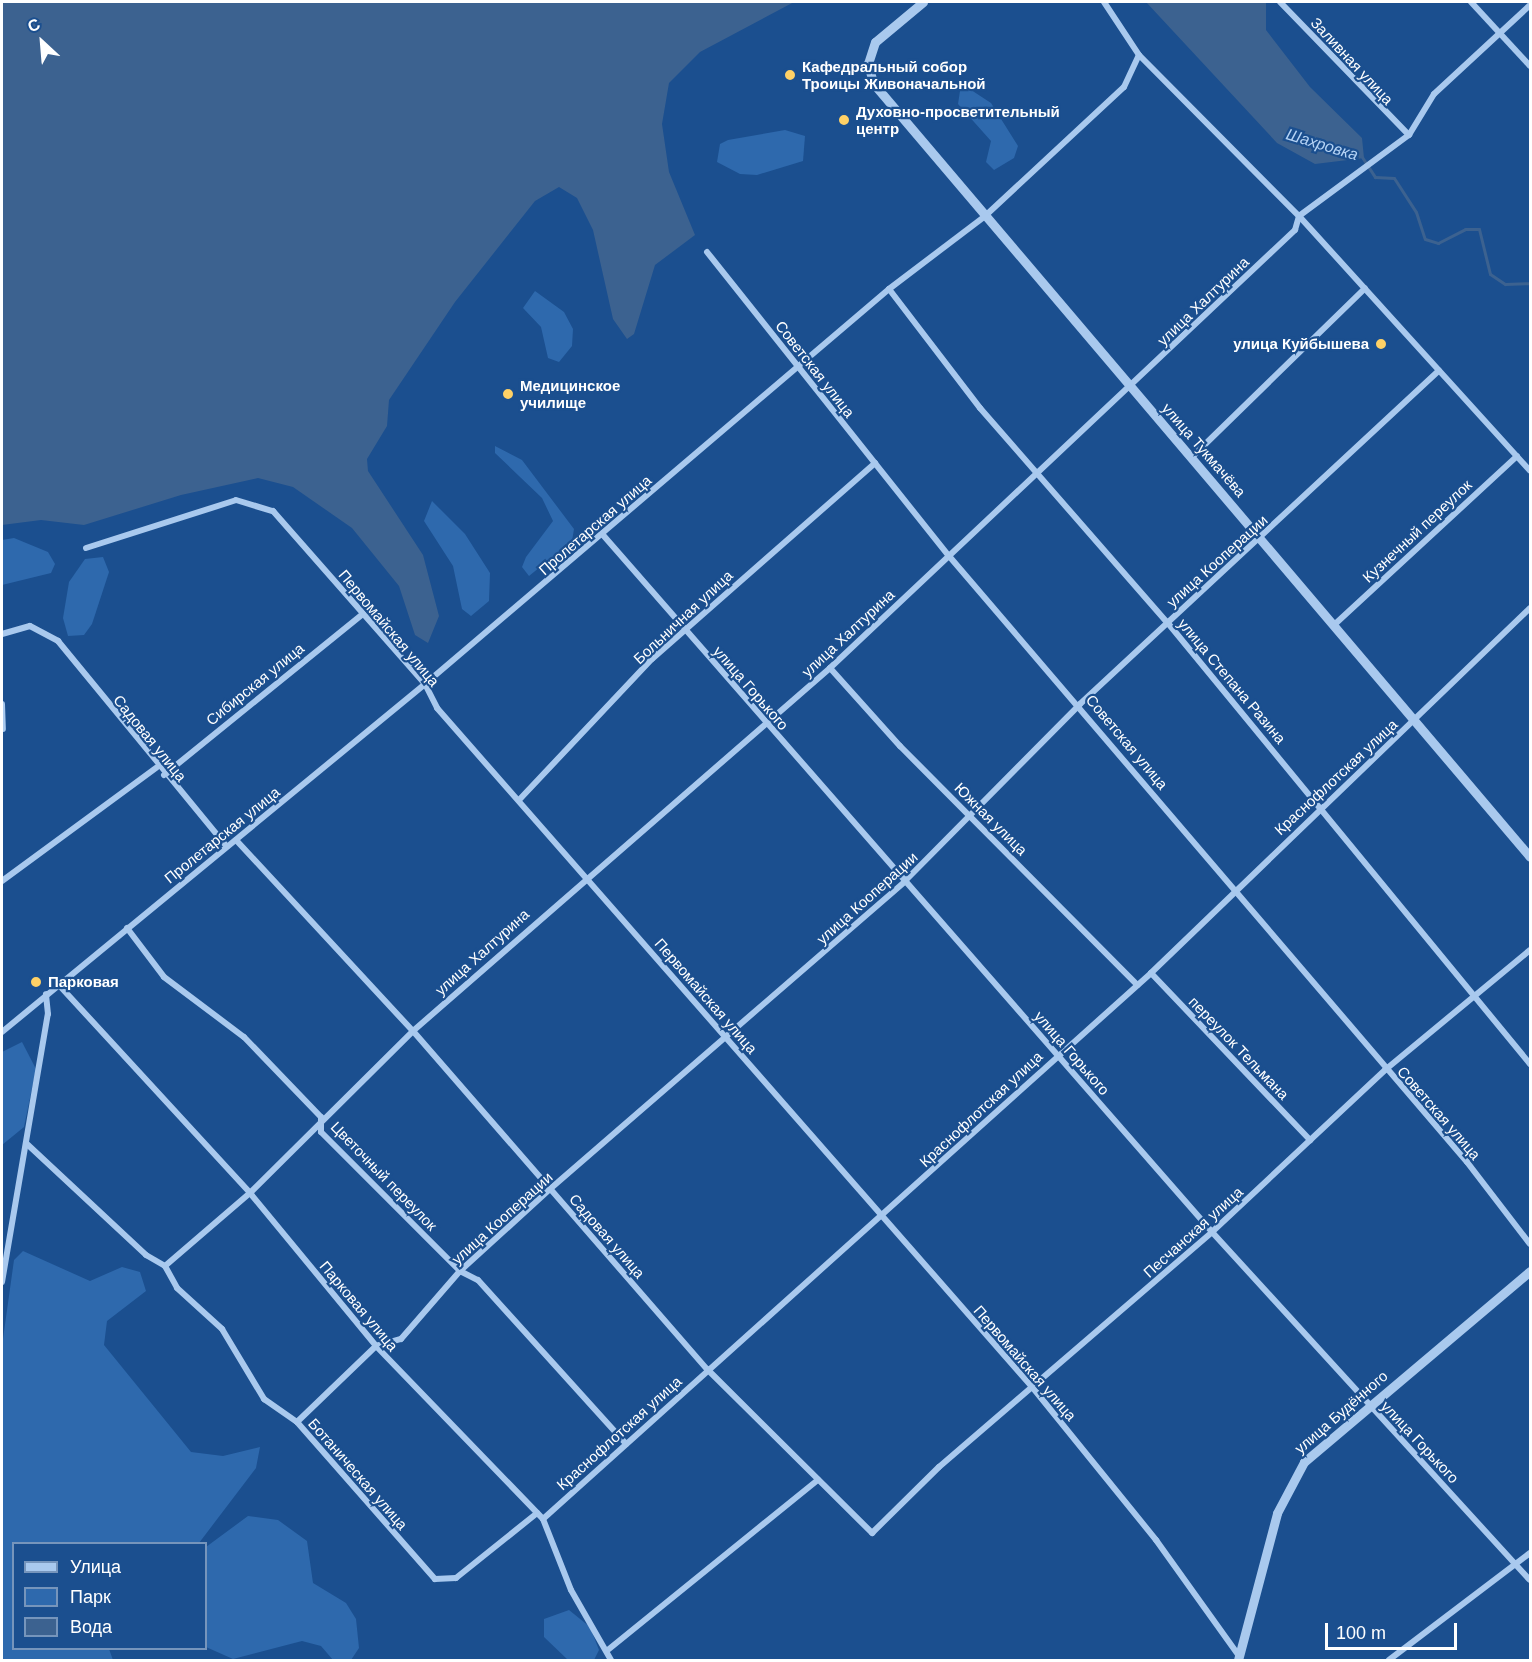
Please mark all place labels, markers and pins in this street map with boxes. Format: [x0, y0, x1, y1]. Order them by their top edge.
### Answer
place label: Кафедральный собор Троицы Живоначальной [802, 57, 986, 92]
marker: Кафедральный собор Троицы Живоначальной [783, 68, 797, 82]
place label: Духовно-просветительный центр [856, 102, 1060, 137]
marker: Духовно-просветительный центр [837, 113, 851, 127]
place label: улица Куйбышева [1233, 335, 1369, 353]
marker: улица Куйбышева [1374, 337, 1388, 351]
place label: Медицинское училище [520, 376, 620, 411]
marker: Медицинское училище [501, 387, 515, 401]
place label: Парковая [48, 973, 119, 991]
marker: Парковая [29, 975, 43, 989]

